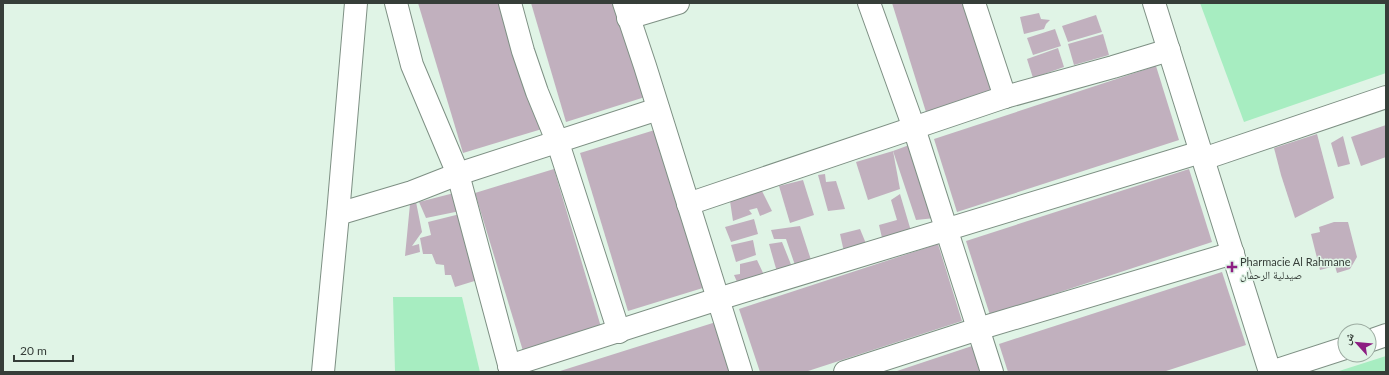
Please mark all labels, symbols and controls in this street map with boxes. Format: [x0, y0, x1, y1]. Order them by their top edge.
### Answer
place label: Pharmacie Al Rahmane صيدلية الرحمان [1240, 255, 1351, 282]
marker: Pharmacie Al Rahmane صيدلية الرحمان [1227, 262, 1237, 272]
north arrow [1337, 323, 1377, 363]
text: ش [1339, 330, 1358, 347]
scale bar [14, 337, 73, 363]
text: 20 m [20, 343, 47, 358]

